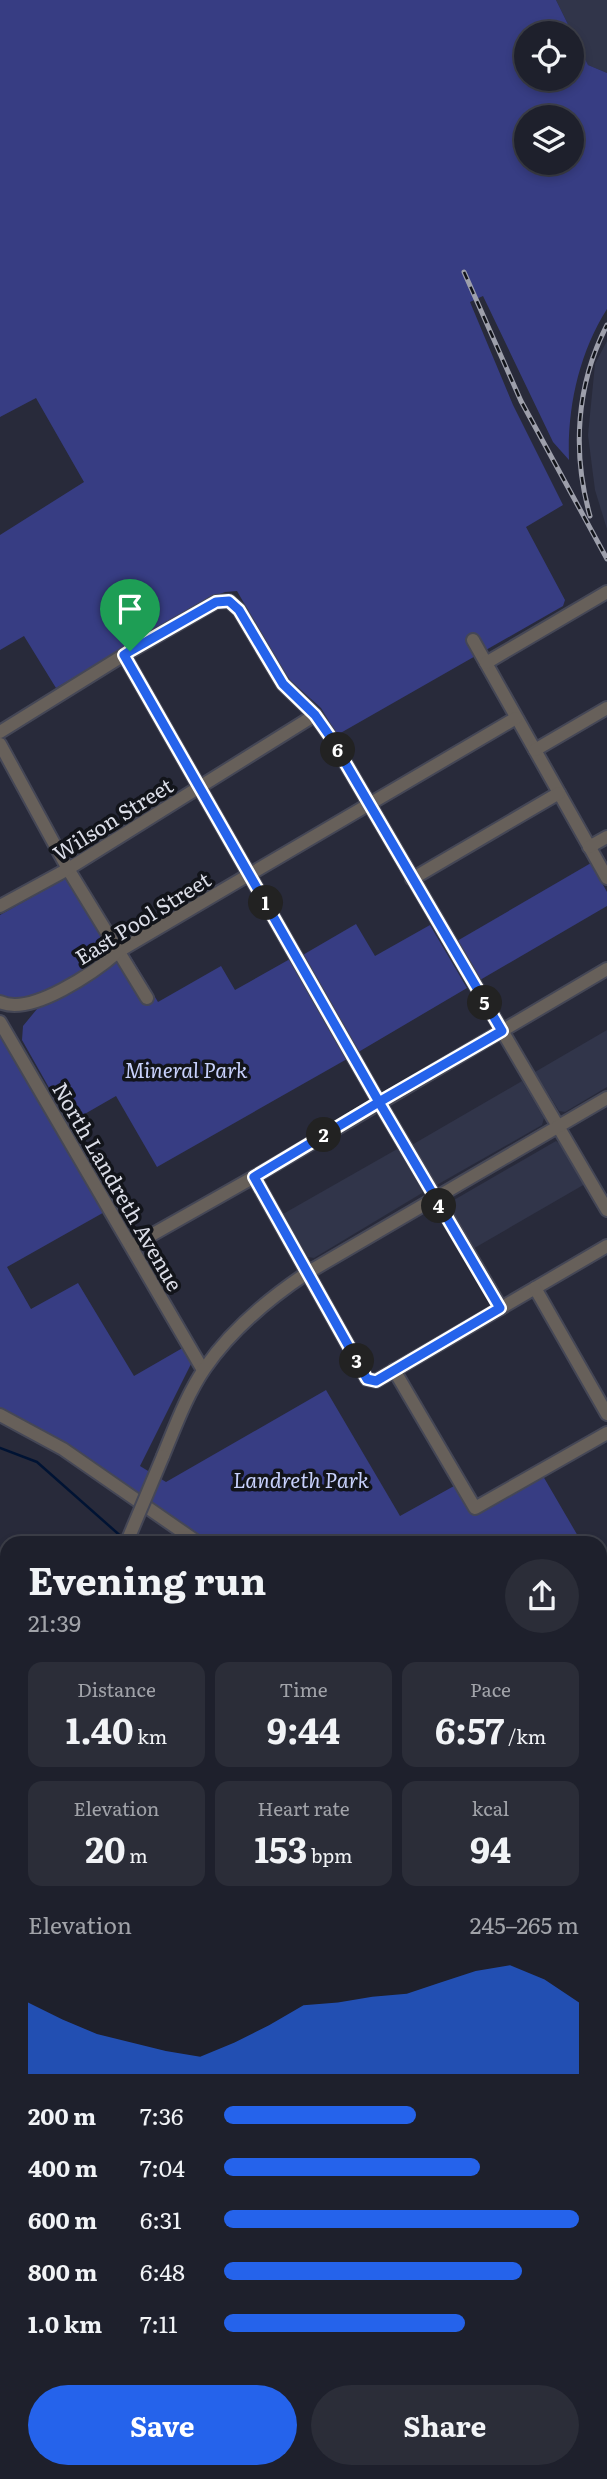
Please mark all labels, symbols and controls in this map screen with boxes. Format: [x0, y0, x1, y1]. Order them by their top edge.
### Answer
map controls [514, 21, 584, 175]
button: locate [514, 21, 584, 91]
button: layers [514, 105, 584, 175]
pin [100, 579, 160, 651]
icon: arrive [111, 590, 149, 628]
pin: 6 [320, 732, 356, 768]
text: 6 [332, 735, 343, 763]
street label: Wilson Street [46, 768, 178, 867]
street label: East Pool Street [68, 863, 216, 971]
pin: 1 [248, 886, 284, 920]
text: 1 [262, 888, 269, 916]
pin: 5 [468, 986, 503, 1020]
text: 5 [479, 988, 490, 1016]
park label: Mineral Park [124, 1053, 248, 1084]
street label: North Landreth Avenue [46, 1076, 192, 1296]
pin: 2 [306, 1118, 342, 1152]
text: 2 [318, 1120, 329, 1148]
pin: 4 [422, 1188, 457, 1224]
text: 4 [433, 1191, 444, 1219]
pin: 3 [340, 1344, 374, 1378]
text: 3 [351, 1346, 362, 1374]
park label: Landreth Park [233, 1463, 370, 1494]
text: Evening run [28, 1550, 266, 1607]
button: share [505, 1559, 579, 1633]
text: 21:39 [28, 1605, 81, 1639]
text: Distance [77, 1675, 156, 1703]
text: Time [279, 1675, 328, 1703]
text: Pace [470, 1675, 511, 1703]
text: 1.40 [66, 1703, 133, 1755]
text: 9:44 [267, 1703, 340, 1755]
text: 6:57 [435, 1703, 504, 1755]
text: km [133, 1722, 167, 1750]
text: /km [504, 1722, 546, 1750]
text: Elevation [74, 1794, 159, 1822]
text: Heart rate [257, 1794, 350, 1822]
text: kcal [472, 1794, 509, 1822]
text: 20 [85, 1822, 126, 1874]
text: 153 [255, 1822, 307, 1874]
text: 94 [470, 1822, 511, 1874]
text: m [126, 1841, 148, 1869]
text: bpm [307, 1841, 352, 1869]
text: Elevation [28, 1907, 132, 1941]
text: 245–265 m [470, 1907, 579, 1941]
text: 200 m [28, 2098, 96, 2132]
text: 7:36 [140, 2098, 183, 2132]
text: 400 m [28, 2150, 98, 2184]
text: 7:04 [140, 2150, 185, 2184]
text: 600 m [28, 2202, 97, 2236]
text: 6:31 [140, 2202, 182, 2236]
text: 800 m [28, 2254, 97, 2288]
text: 6:48 [140, 2254, 185, 2288]
text: 1.0 km [28, 2306, 102, 2340]
text: 7:11 [140, 2306, 178, 2340]
button: Save [28, 2385, 297, 2465]
button: Share [311, 2385, 579, 2465]

